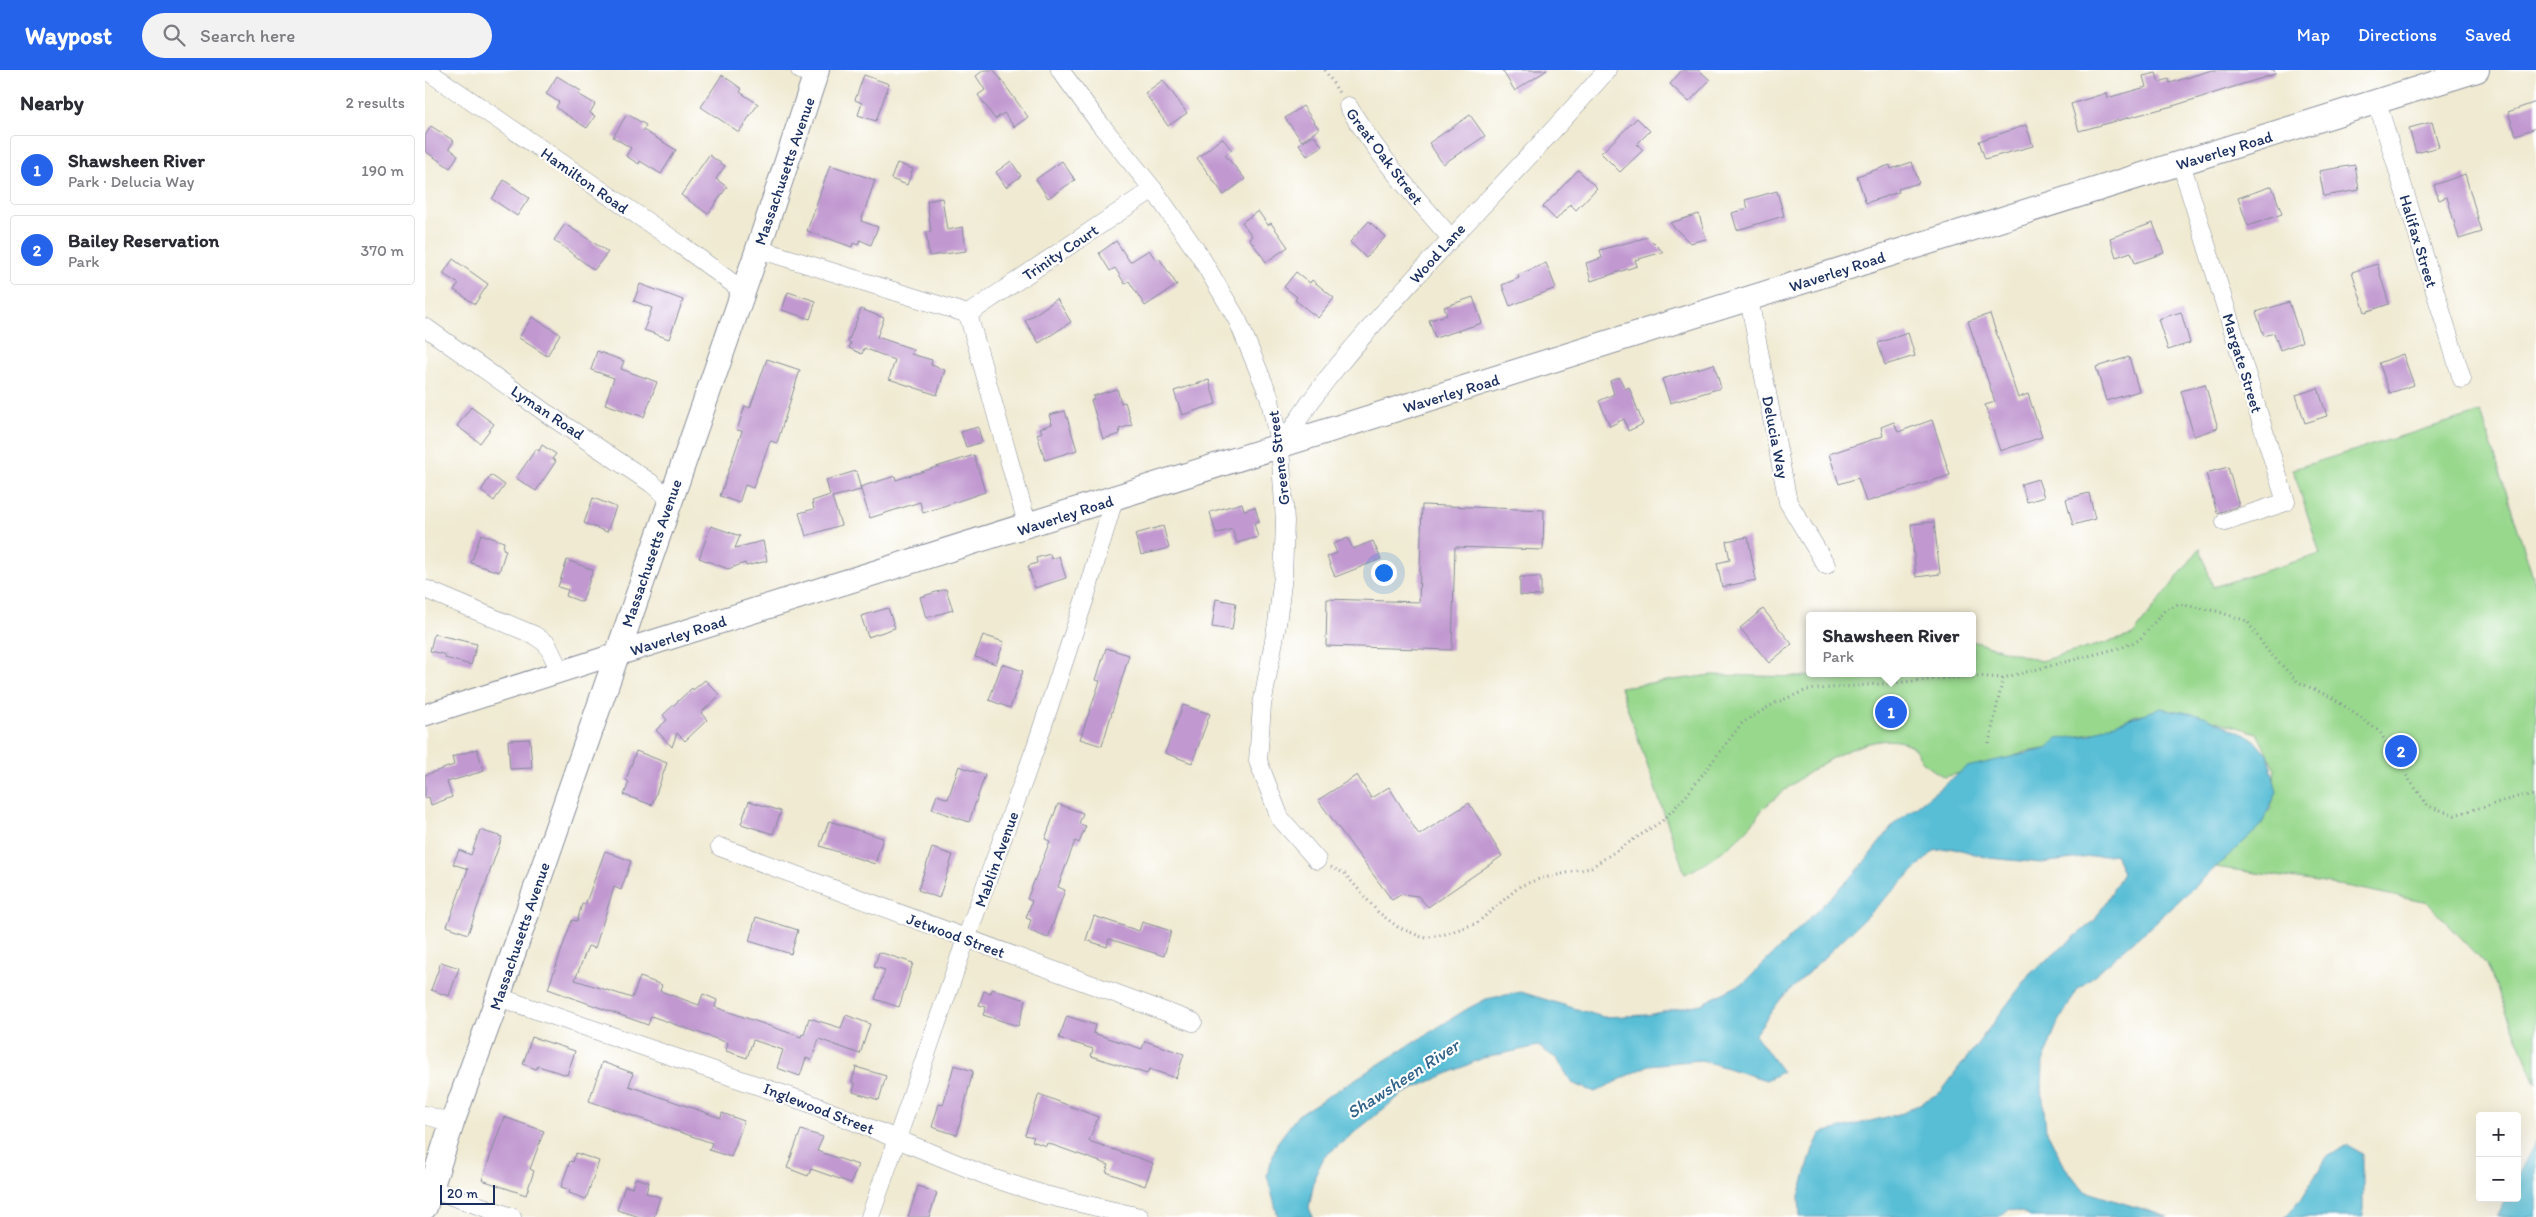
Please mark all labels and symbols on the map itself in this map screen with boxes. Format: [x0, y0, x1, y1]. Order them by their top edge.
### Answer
street label: Massachusetts Avenue [750, 95, 819, 248]
street label: Great Oak Street [1342, 104, 1427, 209]
street label: Waverley Road [2174, 127, 2275, 174]
street label: Hamilton Road [537, 143, 632, 218]
street label: Halifax Street [2395, 192, 2442, 290]
street label: Wood Lane [1405, 219, 1469, 287]
street label: Trinity Court [1019, 220, 1102, 285]
street label: Waverley Road [1787, 247, 1888, 296]
street label: Margate Street [2218, 311, 2267, 415]
street label: Waverley Road [1401, 370, 1502, 417]
street label: Lyman Road [507, 381, 588, 444]
street label: Delucia Way [1758, 394, 1793, 481]
street label: Greene Street [1263, 410, 1294, 506]
street label: Massachusetts Avenue [617, 477, 686, 630]
street label: Waverley Road [1015, 491, 1116, 540]
your location [1371, 560, 1397, 586]
street label: Waverley Road [628, 611, 729, 660]
pin: 1 [1875, 693, 1907, 731]
pin: 2 [2385, 732, 2417, 770]
street label: Mablin Avenue [970, 809, 1023, 910]
street label: Massachusetts Avenue [485, 860, 554, 1013]
street label: Jetwood Street [904, 909, 1008, 962]
water label: Shawsheen River [1343, 1033, 1465, 1124]
street label: Inglewood Street [761, 1079, 877, 1138]
scale bar [440, 1182, 495, 1205]

